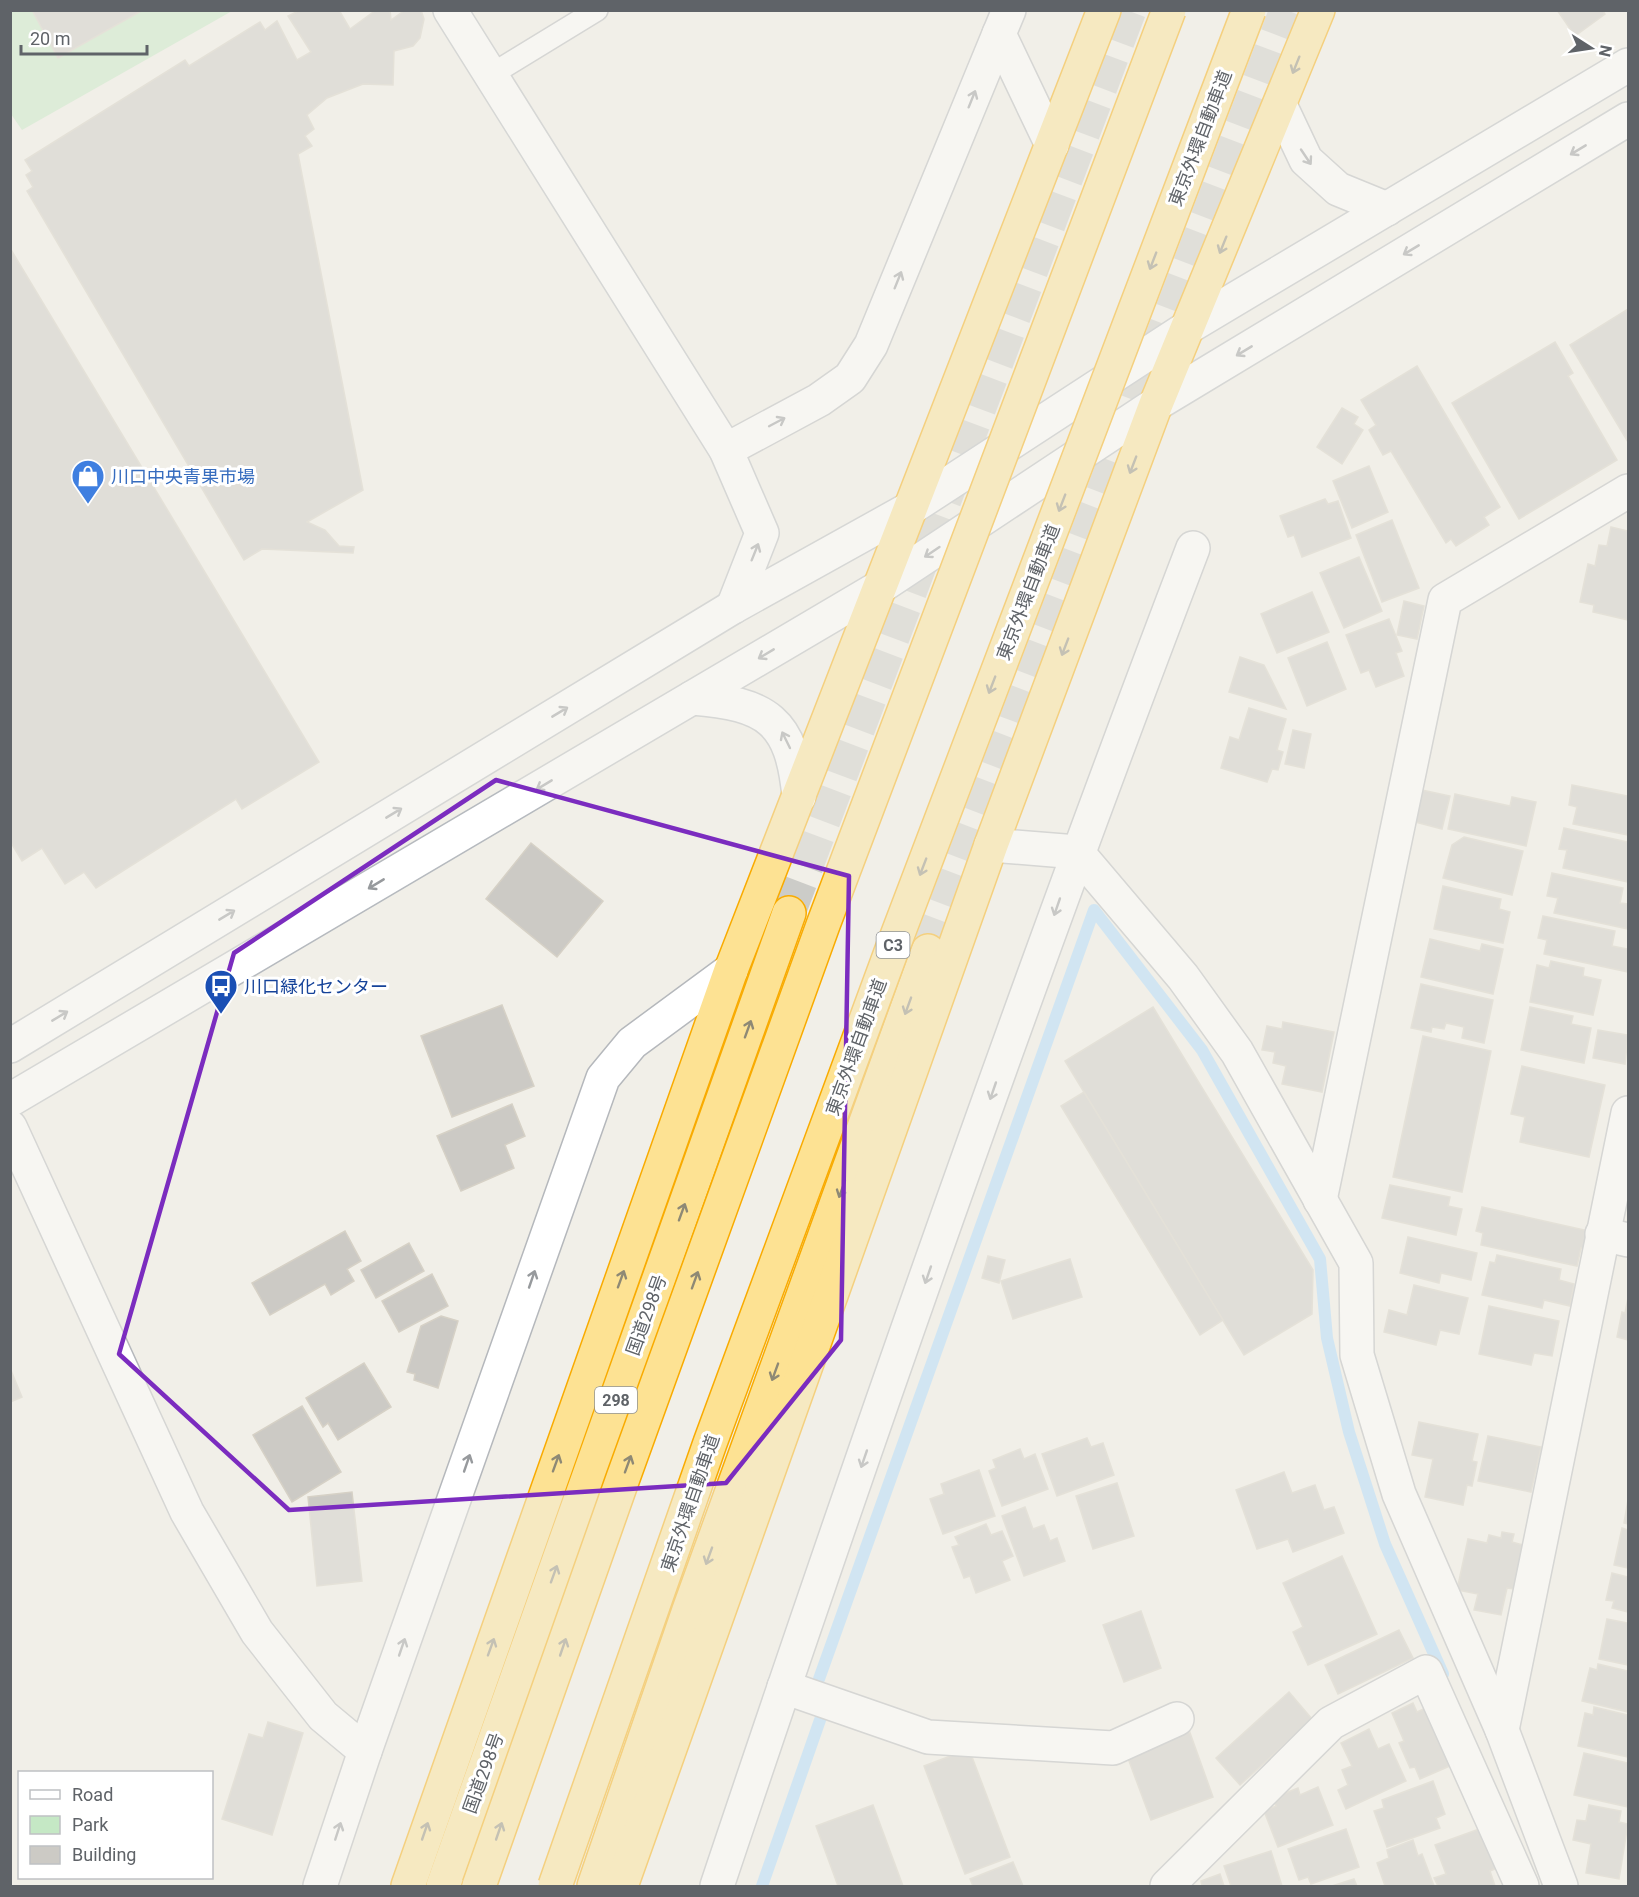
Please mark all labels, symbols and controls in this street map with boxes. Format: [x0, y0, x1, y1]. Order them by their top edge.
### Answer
scale bar [21, 18, 147, 56]
north arrow [1561, 18, 1621, 78]
text: 20 m [30, 28, 70, 49]
text: N [1595, 44, 1616, 59]
one-way arrow [1290, 55, 1301, 73]
street label: 東京外環自動車道 [1164, 67, 1236, 209]
one-way arrow [967, 91, 978, 109]
one-way arrow [1570, 144, 1587, 156]
one-way arrow [1300, 148, 1313, 165]
one-way arrow [1217, 236, 1228, 254]
one-way arrow [1403, 245, 1420, 257]
one-way arrow [1147, 252, 1158, 270]
one-way arrow [893, 271, 904, 289]
one-way arrow [1236, 345, 1253, 357]
one-way arrow [768, 416, 786, 427]
one-way arrow [1127, 455, 1138, 474]
shop icon: 川口中央青果市場 [70, 458, 106, 505]
place label: 川口中央青果市場 [111, 466, 255, 487]
one-way arrow [1055, 493, 1066, 511]
street label: 東京外環自動車道 [992, 521, 1064, 663]
one-way arrow [750, 544, 761, 562]
one-way arrow [925, 546, 941, 558]
one-way arrow [1058, 638, 1069, 656]
one-way arrow [758, 648, 775, 660]
one-way arrow [986, 675, 997, 694]
one-way arrow [551, 705, 568, 717]
one-way arrow [780, 732, 792, 750]
one-way arrow [536, 780, 553, 792]
one-way arrow [385, 807, 402, 819]
one-way arrow [917, 857, 928, 876]
one-way arrow [368, 879, 385, 891]
one-way arrow [1051, 897, 1062, 916]
one-way arrow [218, 908, 235, 920]
road number: C3 [876, 932, 910, 958]
bus stop icon: 川口緑化センター [203, 968, 239, 1015]
place label: 川口緑化センター [244, 976, 388, 997]
street label: 東京外環自動車道 [822, 976, 890, 1118]
one-way arrow [902, 996, 913, 1014]
one-way arrow [52, 1010, 69, 1022]
one-way arrow [743, 1020, 754, 1039]
one-way arrow [986, 1081, 997, 1100]
one-way arrow [835, 1179, 846, 1198]
one-way arrow [678, 1203, 689, 1222]
one-way arrow [922, 1265, 933, 1284]
one-way arrow [527, 1270, 538, 1289]
one-way arrow [617, 1271, 628, 1289]
one-way arrow [690, 1271, 701, 1290]
street label: 国道298号 [622, 1272, 670, 1358]
one-way arrow [769, 1362, 780, 1381]
road number: 298 [595, 1387, 637, 1413]
street label: 東京外環自動車道 [657, 1432, 723, 1574]
one-way arrow [857, 1449, 868, 1468]
one-way arrow [462, 1454, 473, 1473]
one-way arrow [551, 1454, 562, 1473]
one-way arrow [624, 1455, 635, 1473]
one-way arrow [703, 1546, 714, 1565]
one-way arrow [549, 1565, 560, 1584]
one-way arrow [397, 1638, 408, 1657]
one-way arrow [486, 1638, 497, 1657]
one-way arrow [559, 1638, 570, 1657]
street label: 国道298号 [459, 1730, 507, 1816]
legend [18, 1771, 213, 1879]
text: Road [72, 1784, 113, 1805]
text: Park [72, 1814, 109, 1835]
one-way arrow [333, 1822, 344, 1841]
one-way arrow [421, 1822, 432, 1841]
one-way arrow [494, 1822, 505, 1841]
text: Building [72, 1844, 136, 1865]

